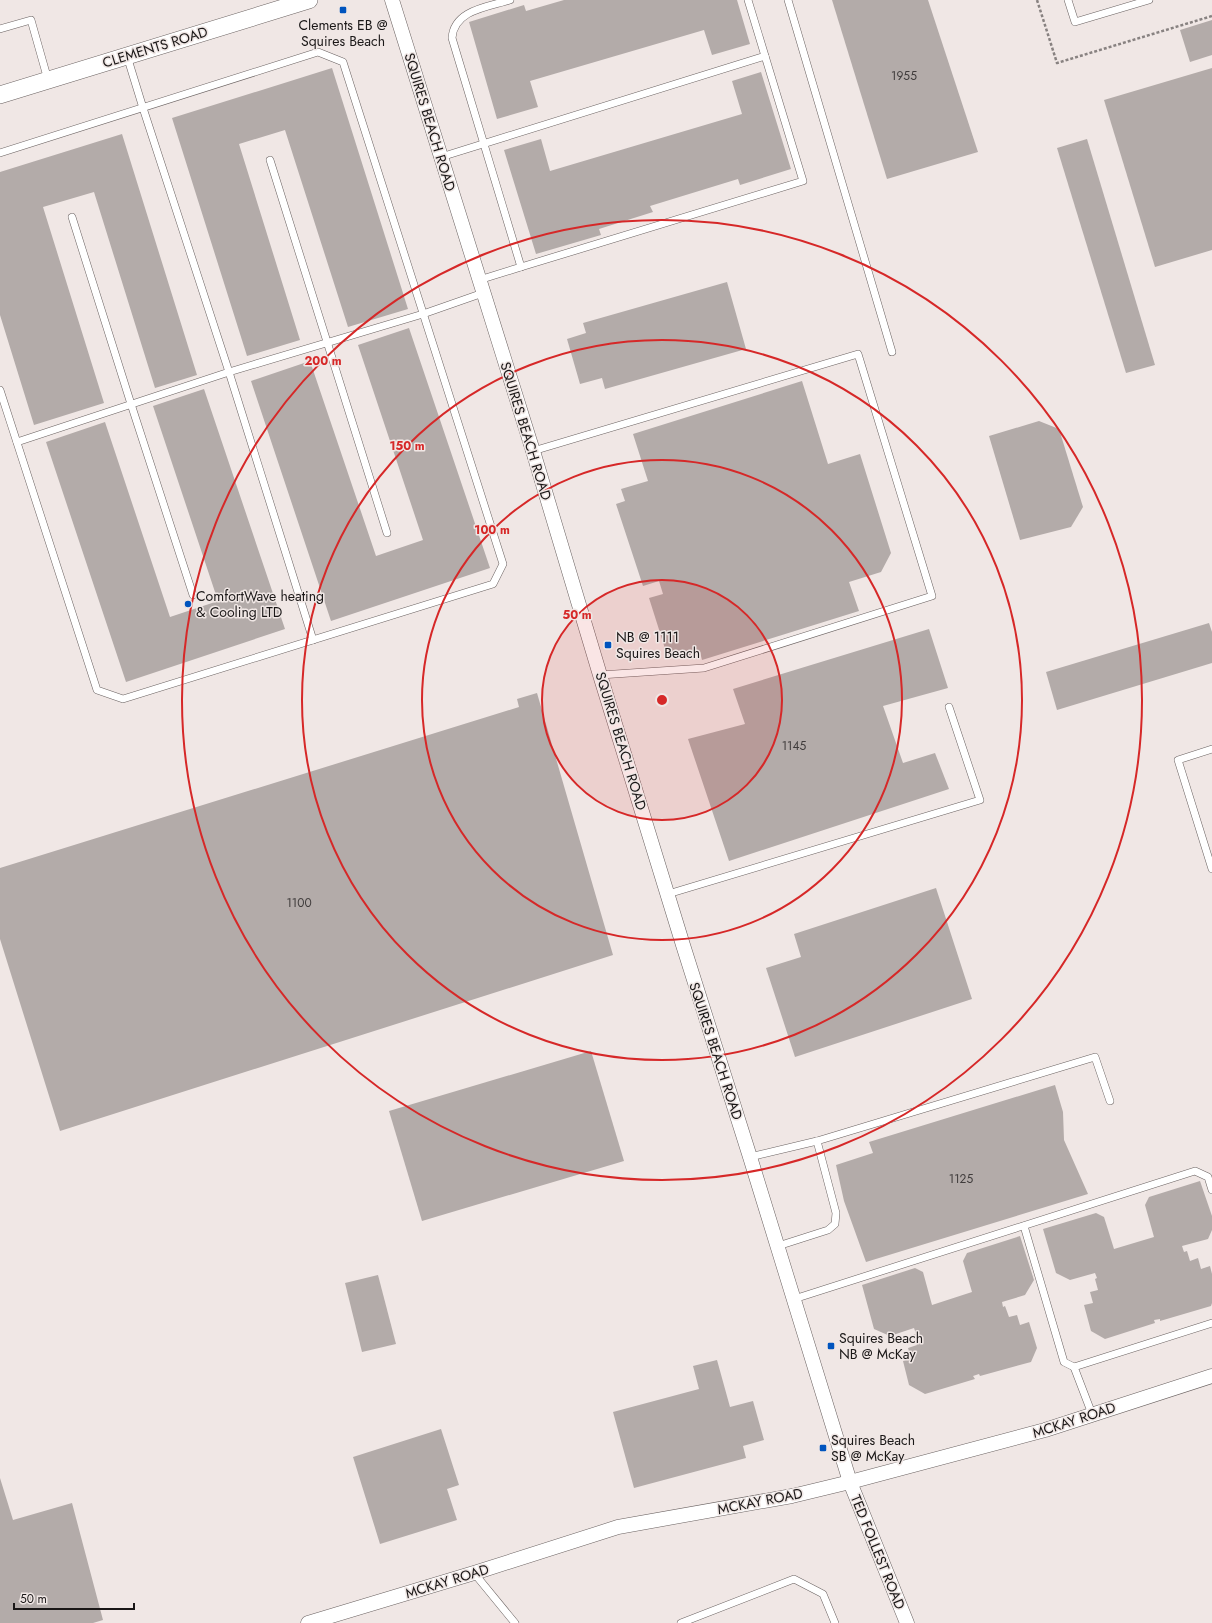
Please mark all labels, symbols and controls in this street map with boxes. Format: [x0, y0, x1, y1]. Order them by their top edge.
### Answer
marker: Clements EB @ Squires Beach [338, 5, 348, 15]
place label: Clements EB @ Squires Beach [298, 15, 388, 51]
street label: CLEMENTS ROAD [100, 21, 210, 73]
street label: SQUIRES BEACH ROAD [399, 50, 461, 194]
house number: 1955 [891, 67, 917, 85]
text: 200 m [304, 352, 342, 370]
street label: SQUIRES BEACH ROAD [495, 359, 557, 503]
text: 150 m [389, 437, 425, 455]
text: 100 m [474, 521, 510, 539]
place label: ComfortWave heating & Cooling LTD [196, 586, 324, 622]
marker: ComfortWave heating & Cooling LTD [183, 599, 193, 609]
text: 50 m [562, 606, 592, 624]
place label: NB @ 1111 Squires Beach [616, 627, 700, 663]
marker: NB @ 1111 Squires Beach [603, 640, 613, 650]
street label: SQUIRES BEACH ROAD [590, 669, 652, 813]
centre of rings [655, 693, 669, 707]
house number: 1145 [782, 737, 807, 755]
house number: 1100 [286, 894, 312, 912]
street label: SQUIRES BEACH ROAD [684, 980, 748, 1122]
house number: 1125 [949, 1170, 973, 1188]
place label: Squires Beach NB @ McKay [839, 1328, 923, 1364]
marker: Squires Beach NB @ McKay [826, 1341, 836, 1351]
street label: MCKAY ROAD [1030, 1397, 1118, 1443]
place label: Squires Beach SB @ McKay [831, 1430, 915, 1466]
marker: Squires Beach SB @ McKay [818, 1443, 828, 1453]
street label: MCKAY ROAD [716, 1483, 804, 1519]
street label: TED FOLLEST ROAD [846, 1492, 910, 1612]
street label: MCKAY ROAD [403, 1559, 491, 1603]
scale bar [14, 1585, 134, 1611]
text: 50 m [20, 1590, 47, 1608]

